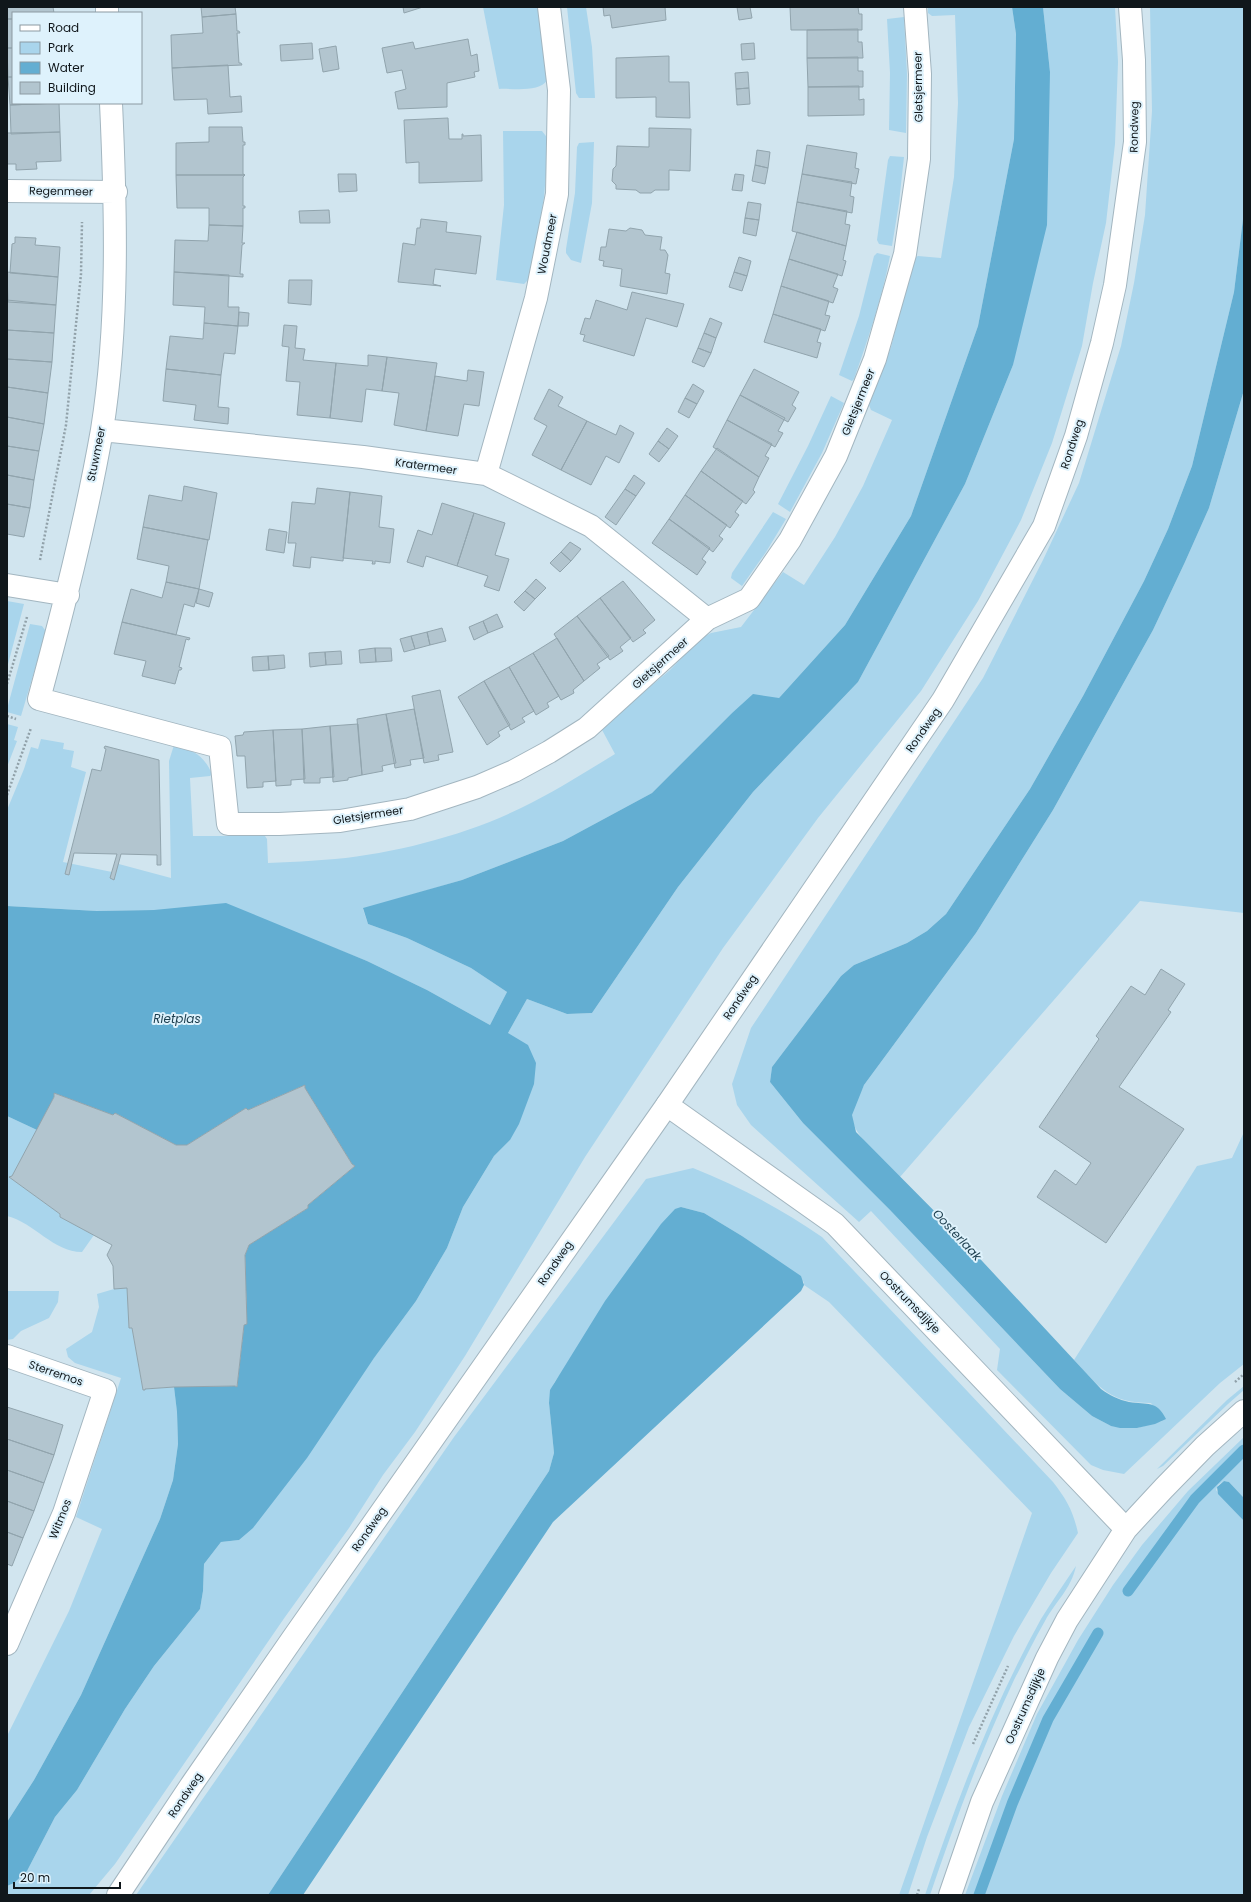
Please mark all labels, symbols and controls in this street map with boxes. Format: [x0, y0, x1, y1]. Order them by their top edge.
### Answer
legend [12, 12, 142, 104]
text: Road [48, 19, 79, 36]
text: Park [48, 39, 75, 56]
street label: Gletsjermeer [909, 52, 927, 122]
text: Water [48, 59, 85, 76]
text: Building [48, 79, 96, 96]
street label: Rondweg [1126, 101, 1142, 153]
street label: Regenmeer [29, 182, 93, 200]
street label: Woudmeer [533, 212, 561, 276]
street label: Gletsjermeer [837, 366, 879, 438]
street label: Rondweg [1056, 417, 1088, 471]
street label: Stuwmeer [83, 425, 109, 483]
street label: Kratermeer [394, 454, 458, 478]
street label: Gletsjermeer [628, 633, 692, 693]
street label: Rondweg [902, 704, 944, 756]
street label: Gletsjermeer [332, 802, 404, 828]
street label: Rondweg [719, 971, 761, 1023]
water label: Rietplas [153, 1010, 201, 1027]
water label: Oosterlaak [929, 1205, 986, 1265]
street label: Rondweg [534, 1237, 576, 1289]
street label: Oostrumsdijkje [876, 1267, 944, 1337]
street label: Sterremos [27, 1356, 86, 1390]
street label: Witmos [45, 1497, 75, 1541]
street label: Rondweg [348, 1503, 390, 1555]
street label: Oostrumsdijkje [1001, 1665, 1049, 1747]
street label: Rondweg [164, 1769, 206, 1821]
scale bar [14, 1864, 120, 1890]
text: 20 m [20, 1869, 50, 1886]

